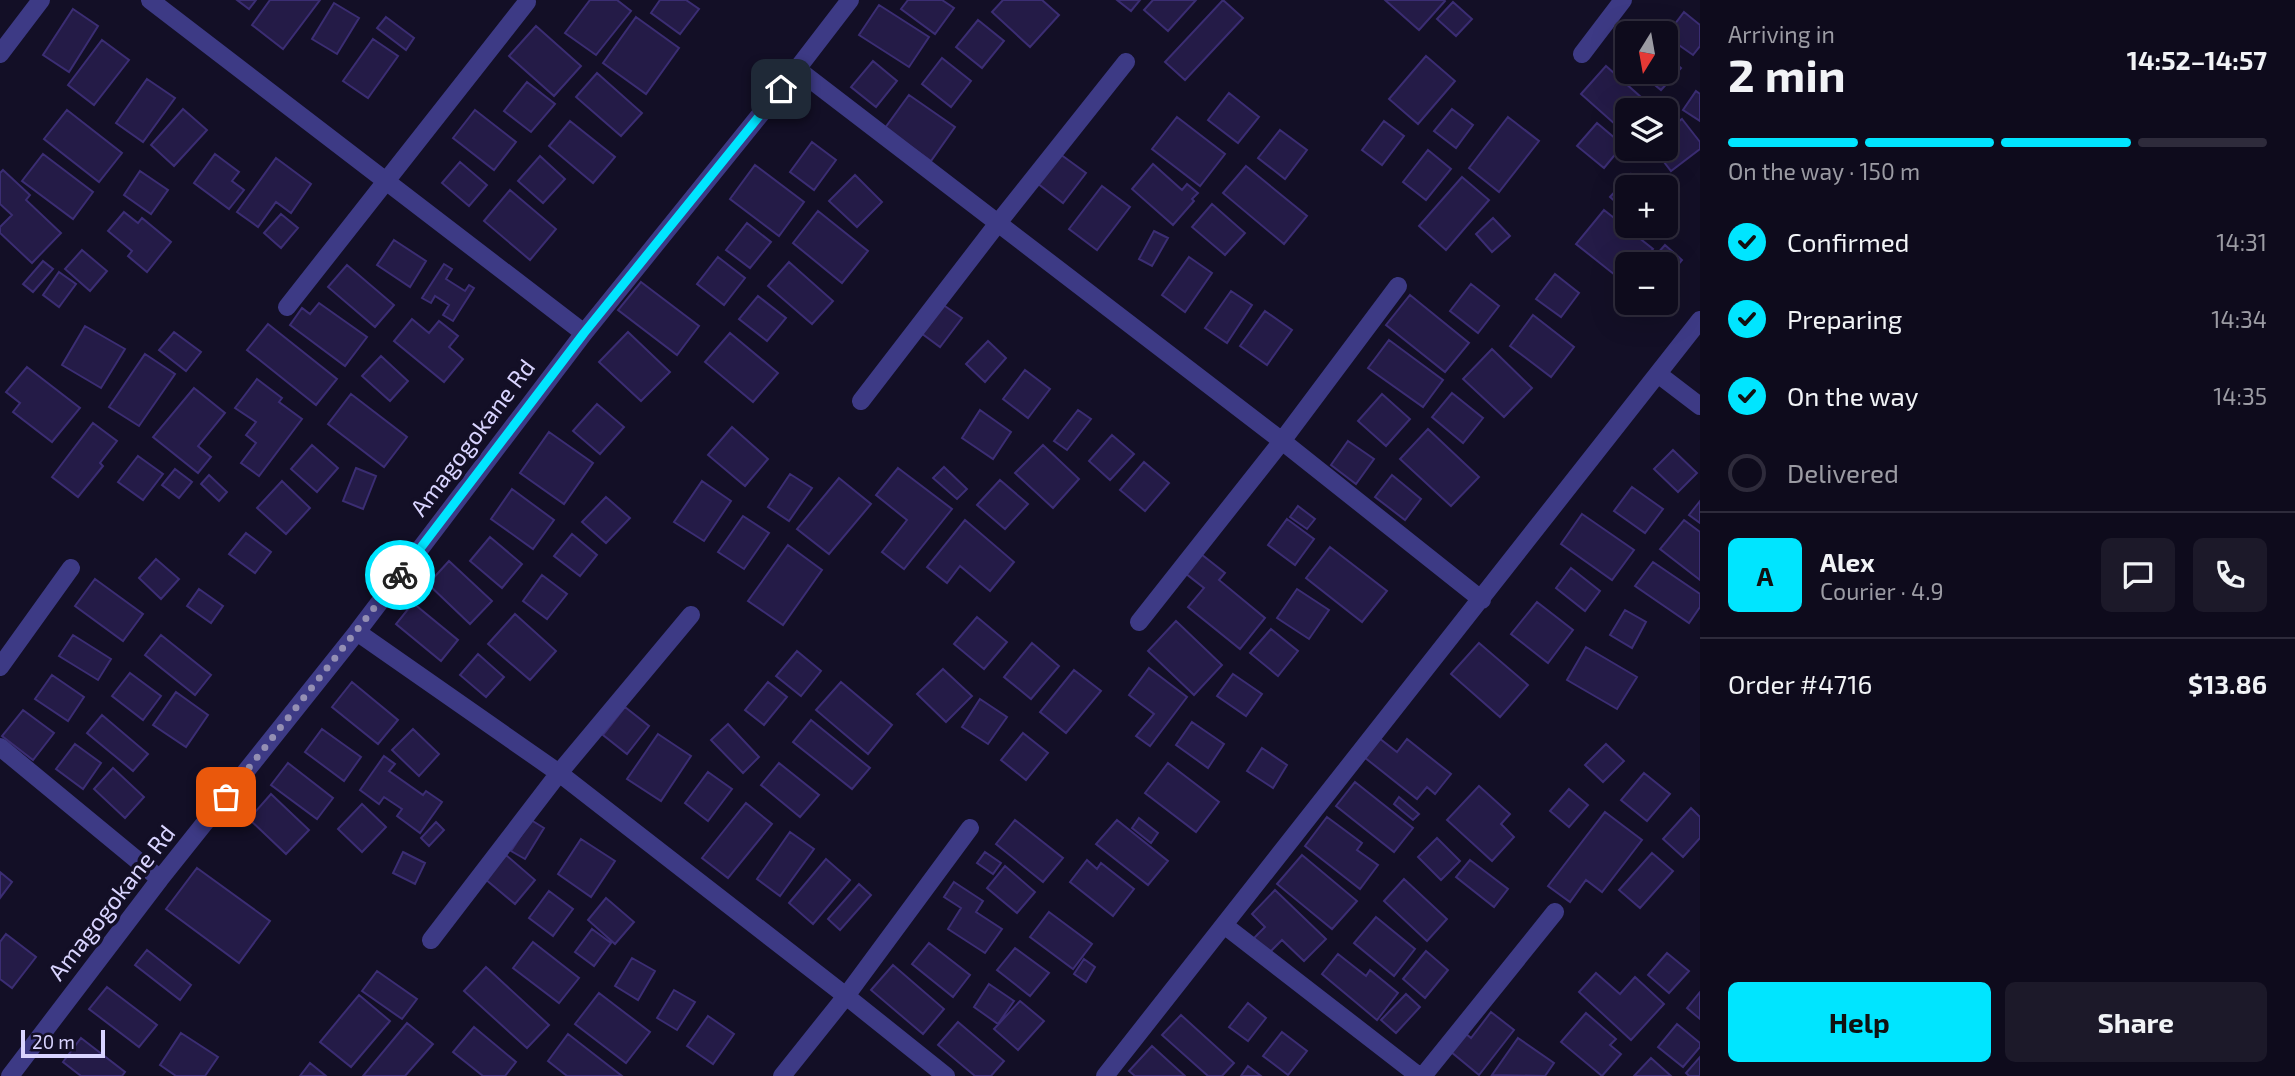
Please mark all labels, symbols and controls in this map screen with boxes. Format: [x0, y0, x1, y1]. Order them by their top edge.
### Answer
text: Arriving in [1728, 20, 1835, 48]
north arrow [1615, 21, 1678, 84]
map controls [1615, 21, 1678, 315]
text: 14:52–14:57 [2127, 44, 2267, 75]
text: 2 min [1728, 46, 1846, 101]
pin [751, 59, 811, 119]
icon: home [762, 70, 800, 108]
button: layers [1615, 98, 1678, 161]
text: On the way · 150 m [1728, 157, 1920, 185]
button: + [1615, 175, 1678, 238]
icon: check [1728, 223, 1766, 261]
text: Confirmed [1787, 226, 1910, 257]
text: 14:31 [2216, 228, 2267, 256]
button: − [1615, 252, 1678, 315]
icon: check [1728, 300, 1766, 338]
text: Preparing [1787, 303, 1902, 334]
text: 14:34 [2211, 305, 2267, 333]
street label: Amagogokane Rd [403, 353, 540, 521]
icon: check [1728, 377, 1766, 415]
text: On the way [1787, 380, 1918, 411]
text: 14:35 [2213, 382, 2267, 410]
text: Delivered [1787, 457, 1899, 488]
button: chat [2101, 538, 2175, 612]
button: phone [2193, 538, 2267, 612]
courier [365, 540, 435, 610]
text: Alex [1820, 546, 1875, 577]
icon: bike [381, 556, 419, 594]
text: A [1757, 560, 1773, 591]
text: Courier · 4.9 [1820, 577, 1944, 605]
text: Order #4716 [1728, 668, 1872, 699]
text: $13.86 [2188, 668, 2267, 699]
pin [196, 767, 256, 827]
icon: bag [207, 778, 245, 816]
street label: Amagogokane Rd [41, 819, 180, 986]
button: Help [1728, 982, 1991, 1062]
button: Share [2005, 982, 2267, 1062]
scale bar [21, 1027, 105, 1059]
text: 20 m [32, 1030, 75, 1053]

